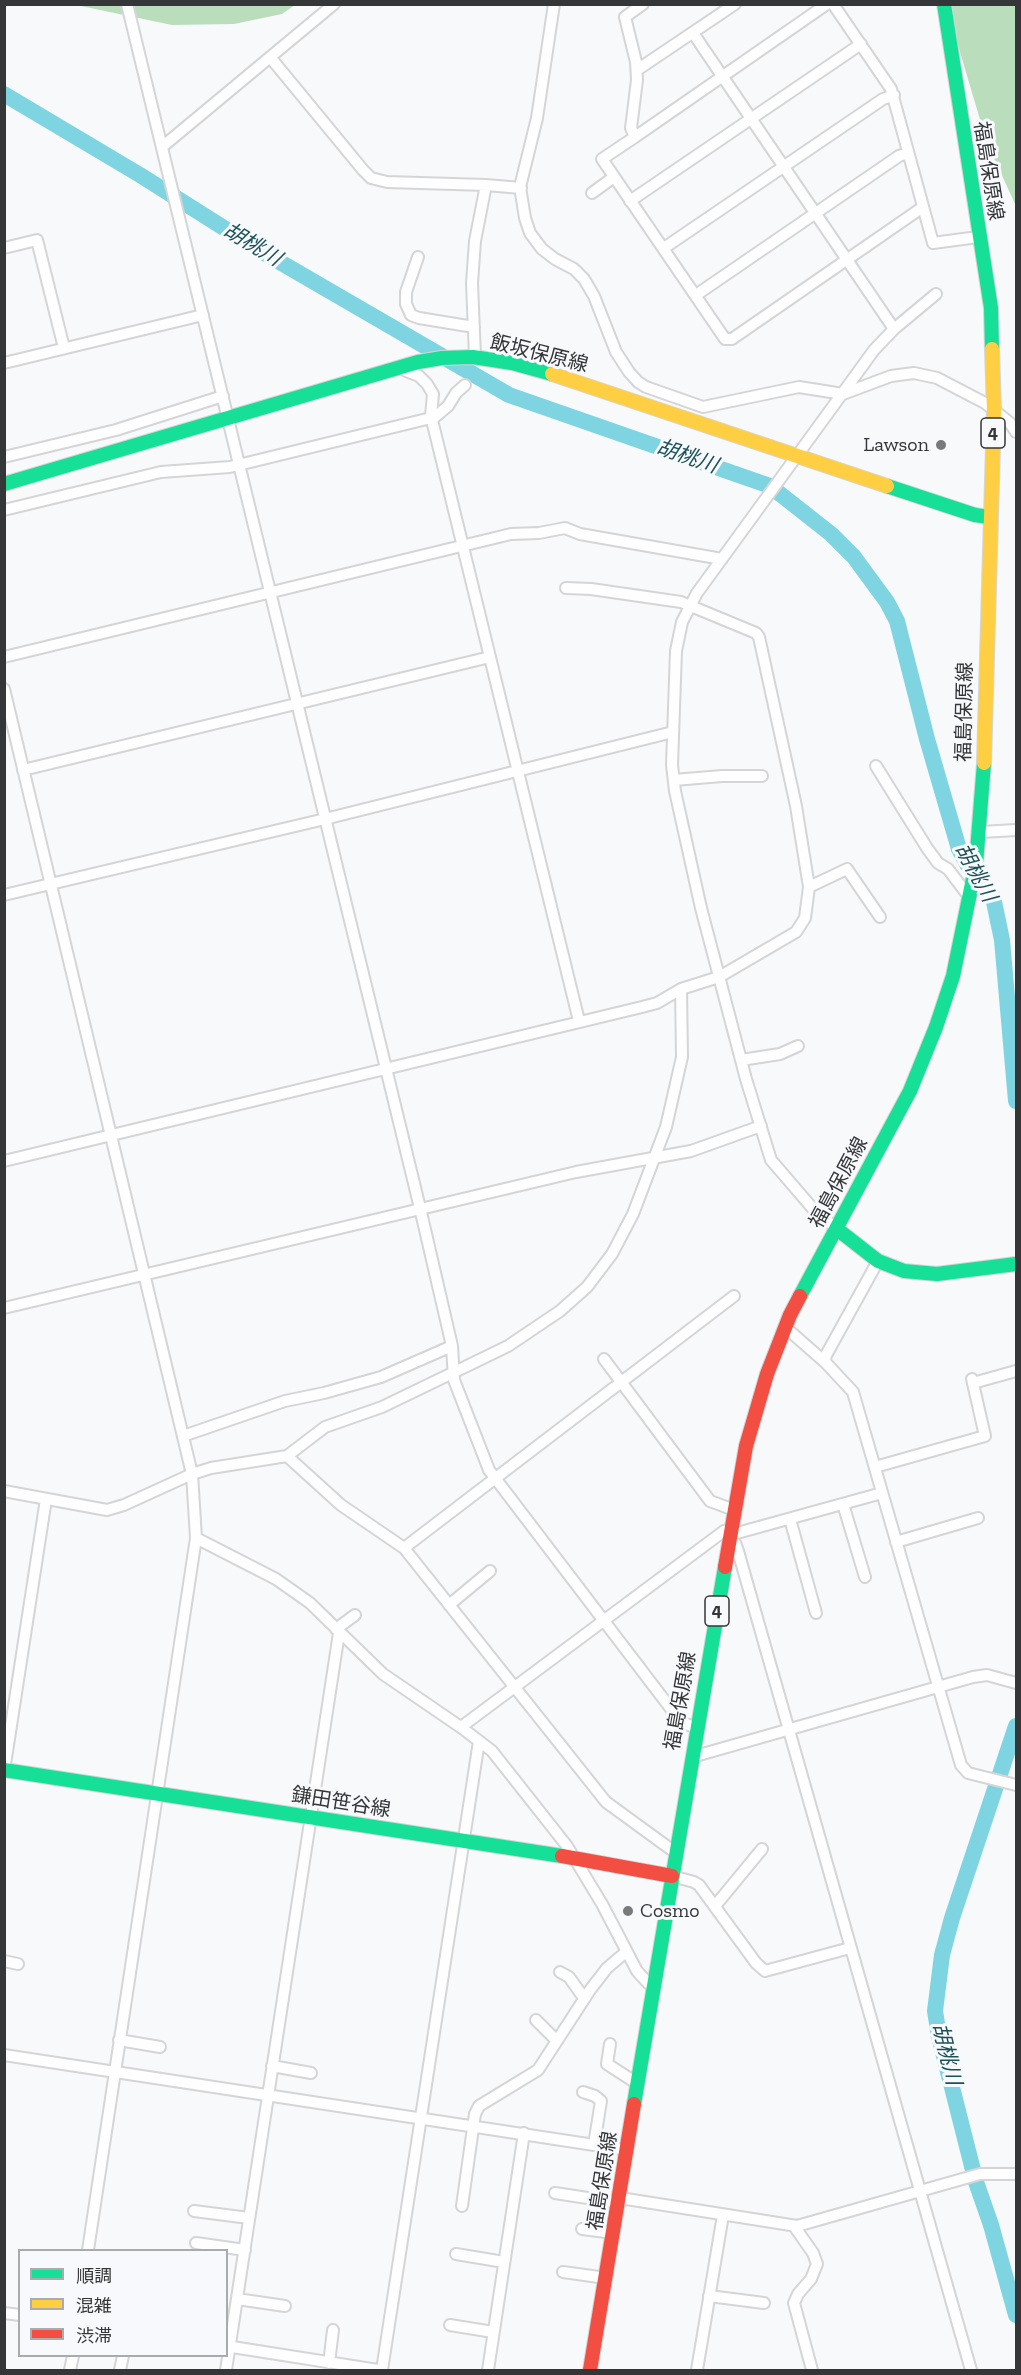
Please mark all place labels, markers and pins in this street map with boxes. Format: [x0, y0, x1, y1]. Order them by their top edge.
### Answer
place label: Lawson [863, 433, 929, 457]
marker: Lawson [934, 438, 948, 452]
place label: Cosmo [640, 1899, 699, 1923]
marker: Cosmo [621, 1904, 635, 1918]

